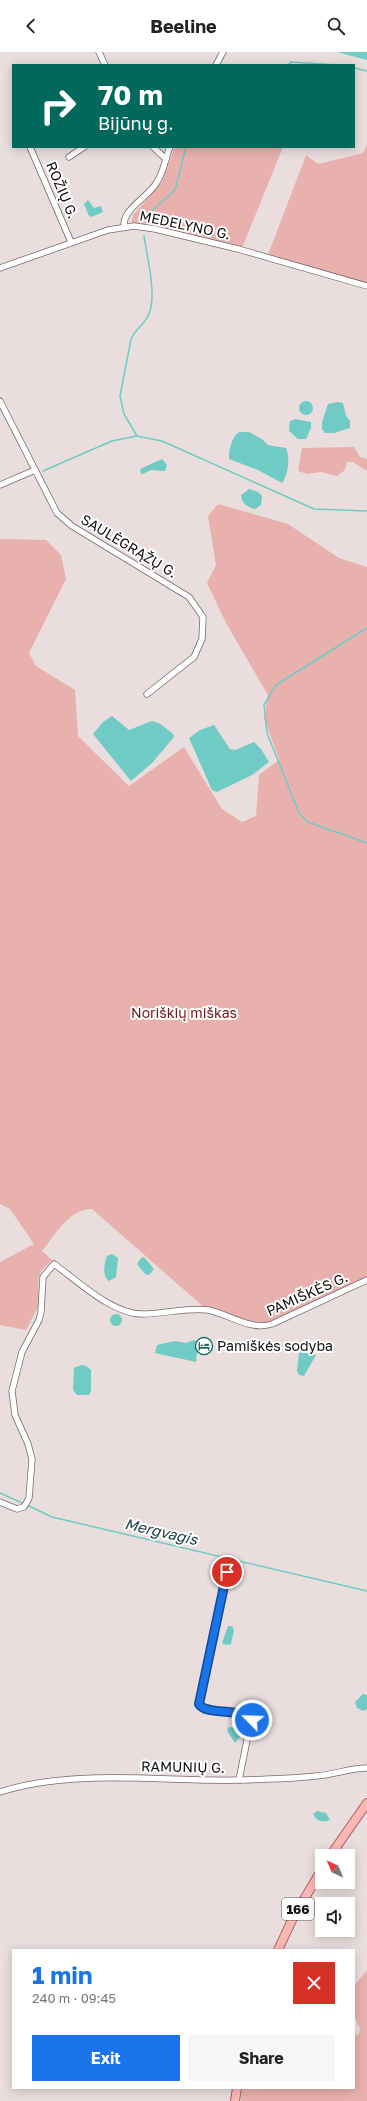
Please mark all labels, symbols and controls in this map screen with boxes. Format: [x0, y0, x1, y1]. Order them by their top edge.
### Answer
icon: back [20, 15, 42, 37]
text: Beeline [150, 15, 217, 37]
icon: search [325, 15, 347, 37]
text: 70 m [98, 78, 163, 111]
icon: right [32, 80, 84, 132]
text: Bijūnų g. [98, 112, 174, 134]
street label: ROŽIŲ G. [43, 159, 82, 221]
street label: MEDELYNO G. [138, 207, 232, 242]
street label: SAULĖGRĄŽŲ G. [78, 510, 180, 581]
park label: Noriškių miškas [131, 1004, 237, 1021]
street label: PAMIŠKĖS G. [263, 1268, 350, 1319]
hotel icon: Pamiškės sodyba [194, 1336, 214, 1356]
place label: Pamiškės sodyba [217, 1337, 333, 1354]
water label: Mergvagis [123, 1514, 200, 1549]
pin [210, 1555, 244, 1589]
icon: arrive [216, 1561, 238, 1583]
position arrow [231, 1699, 273, 1741]
street label: RAMUNIŲ G. [141, 1757, 225, 1776]
north arrow [315, 1849, 355, 1889]
map controls [315, 1849, 355, 1937]
button: sound [315, 1897, 355, 1937]
road number: 166 [282, 1898, 314, 1920]
text: 1 min [32, 1960, 92, 1989]
button: close [293, 1962, 335, 2004]
text: 240 m · 09:45 [32, 1990, 116, 2006]
button: Exit [32, 2035, 180, 2081]
button: Share [188, 2035, 335, 2081]

